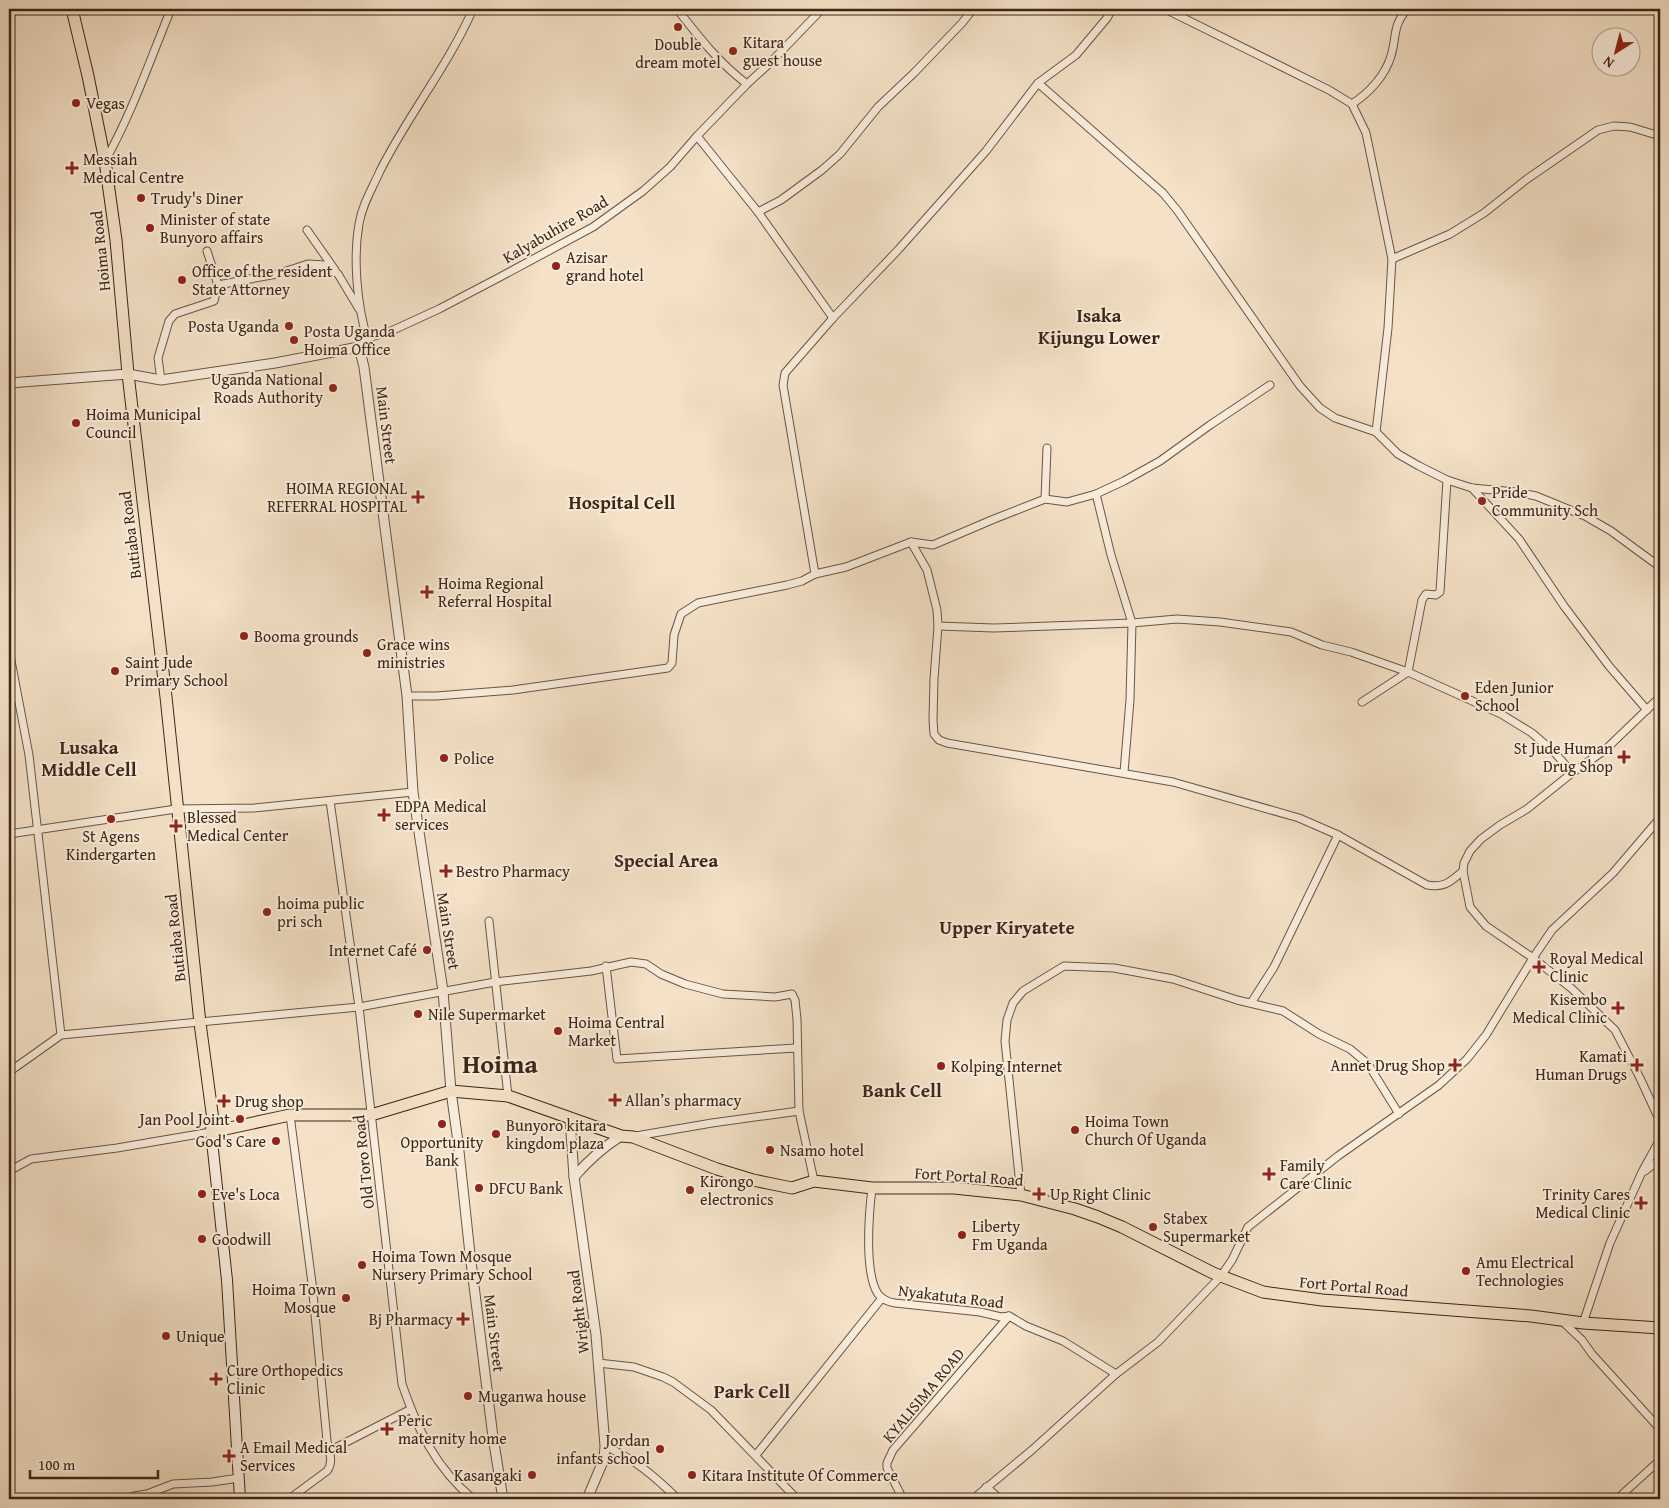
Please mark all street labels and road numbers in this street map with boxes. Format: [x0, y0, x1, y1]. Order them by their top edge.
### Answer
street label: Kalyabuhire Road [498, 189, 613, 269]
street label: Hoima Road [84, 209, 116, 292]
street label: Main Street [370, 385, 404, 466]
street label: Butiaba Road [113, 489, 147, 580]
street label: Main Street [431, 891, 467, 972]
street label: Butiaba Road [158, 892, 192, 983]
street label: Old Toro Road [346, 1113, 380, 1210]
street label: Fort Portal Road [914, 1160, 1025, 1192]
street label: Wright Road [561, 1268, 595, 1355]
street label: Fort Portal Road [1299, 1269, 1410, 1303]
street label: Nyakatuta Road [897, 1278, 1006, 1314]
street label: Main Street [478, 1293, 512, 1374]
street label: KYALISIMA ROAD [876, 1342, 970, 1448]

